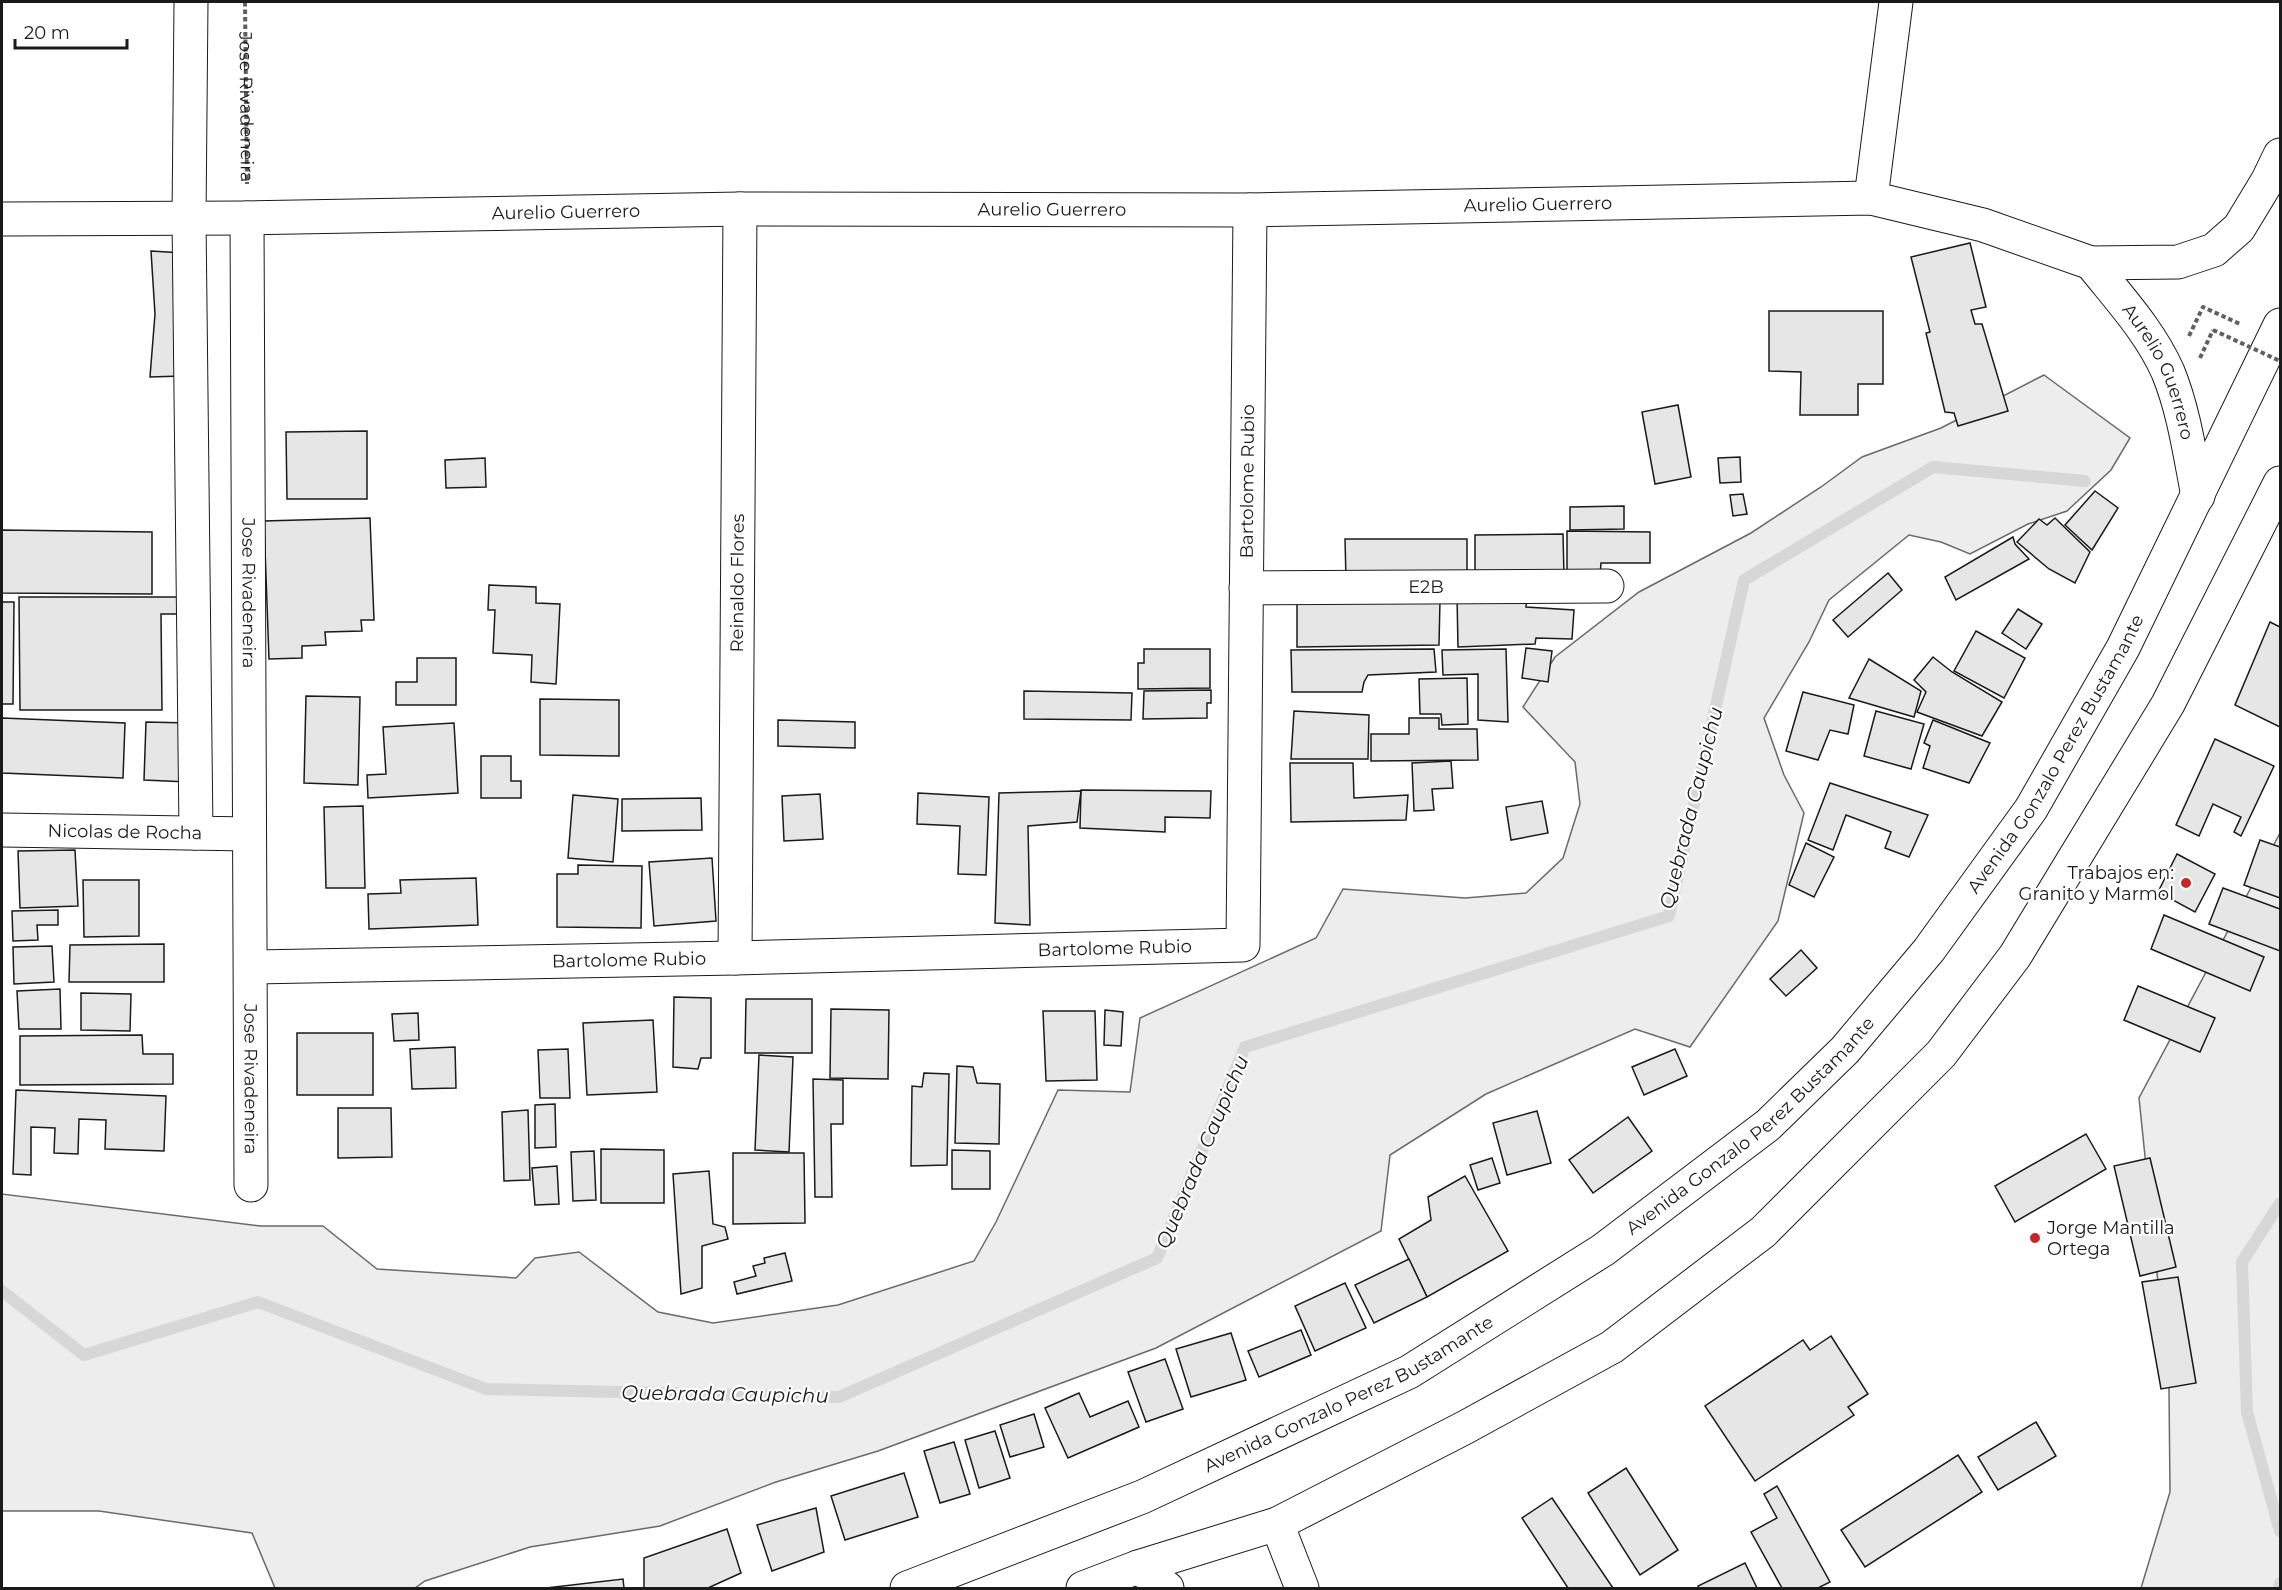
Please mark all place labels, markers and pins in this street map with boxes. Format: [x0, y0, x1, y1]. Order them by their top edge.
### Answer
place label: Trabajos en: Granito y Marmol [2019, 862, 2174, 905]
marker: Trabajos en: Granito y Marmol [2179, 876, 2193, 890]
place label: Jorge Mantilla Ortega [2046, 1217, 2175, 1260]
marker: Jorge Mantilla Ortega [2028, 1231, 2042, 1245]

